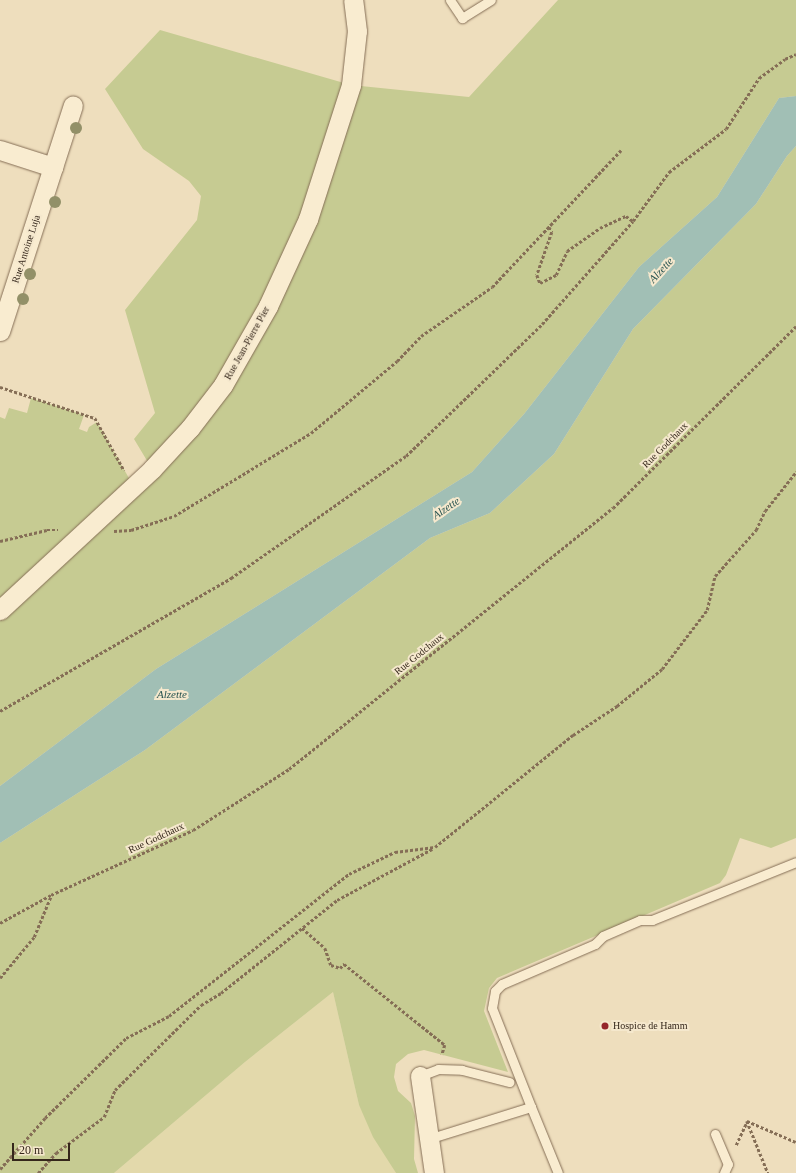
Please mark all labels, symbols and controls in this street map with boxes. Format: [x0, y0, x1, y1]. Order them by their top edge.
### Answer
street label: Rue Antoine Luja [9, 213, 43, 285]
water label: Alzette [646, 255, 676, 285]
street label: Rue Jean-Pierre Pier [222, 304, 272, 382]
street label: Rue Godchaux [640, 420, 690, 470]
water label: Alzette [430, 494, 462, 522]
street label: Rue Godchaux [392, 631, 446, 677]
water label: Alzette [157, 687, 187, 701]
street label: Rue Godchaux [126, 820, 186, 856]
place label: Hospice de Hamm [613, 1020, 687, 1032]
marker: Hospice de Hamm [600, 1021, 610, 1031]
scale bar [14, 1135, 72, 1161]
text: 20 m [19, 1143, 43, 1157]

